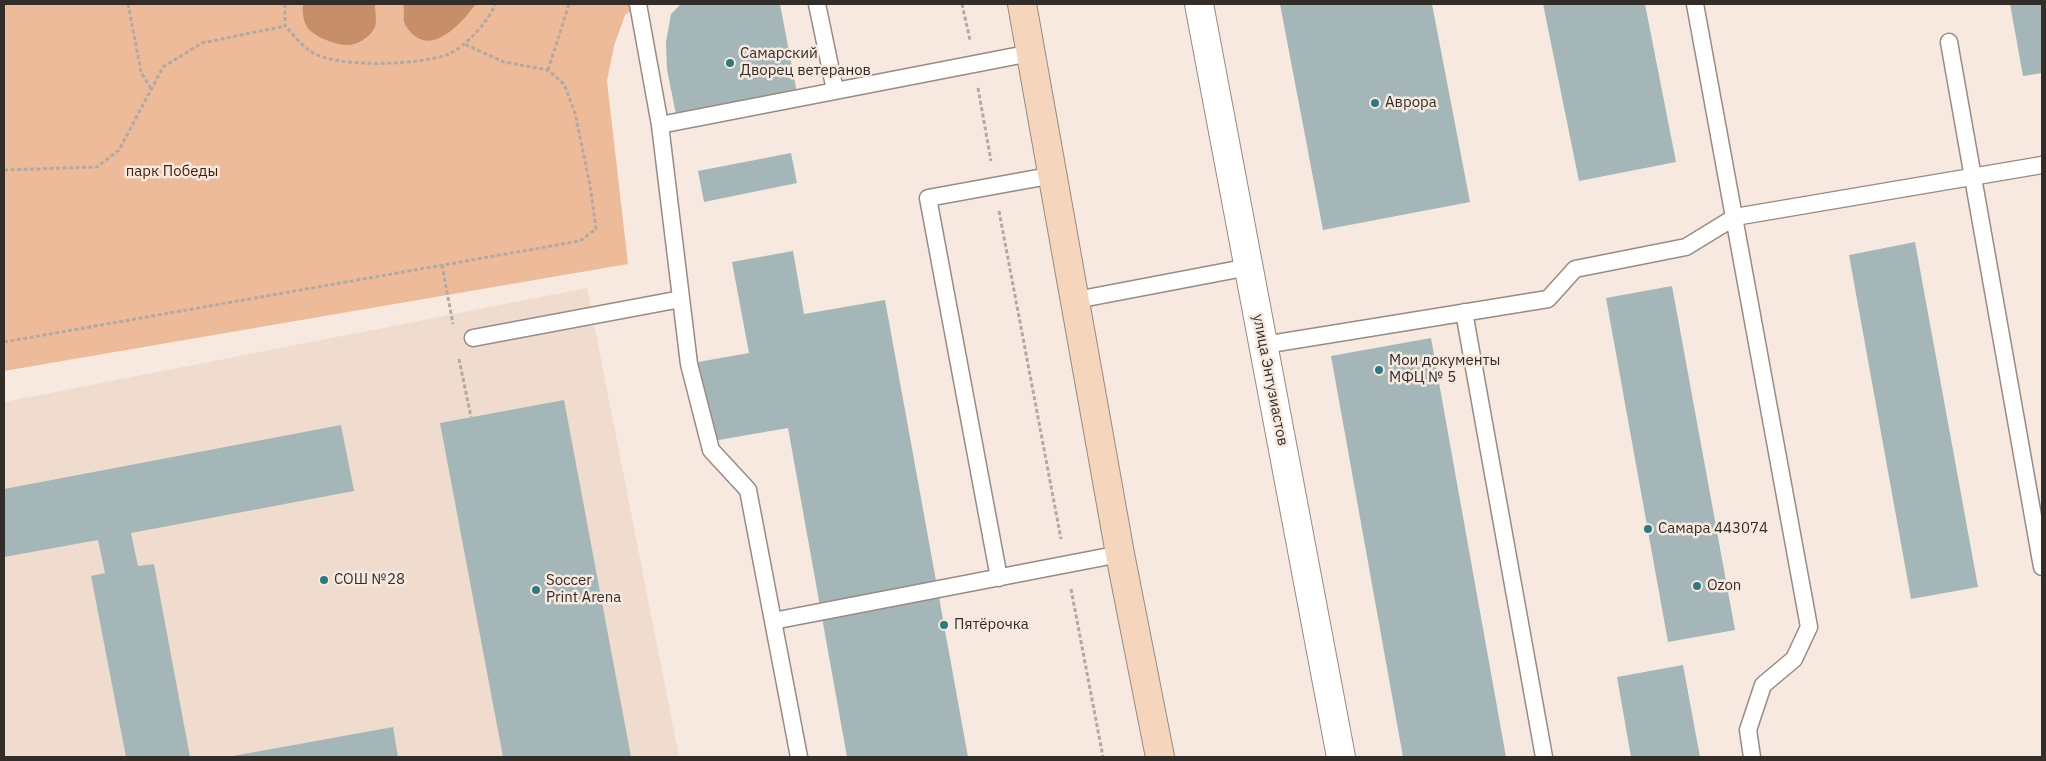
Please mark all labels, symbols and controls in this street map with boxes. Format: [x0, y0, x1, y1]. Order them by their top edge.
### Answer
place label: Самарский Дворец ветеранов [740, 45, 871, 80]
marker: Самарский Дворец ветеранов [724, 57, 736, 69]
place label: Аврора [1385, 94, 1437, 112]
marker: Аврора [1369, 97, 1381, 109]
park label: парк Победы [126, 163, 218, 181]
street label: улица Энтузиастов [1248, 313, 1292, 447]
place label: Мои документы МФЦ № 5 [1389, 352, 1500, 387]
marker: Мои документы МФЦ № 5 [1373, 364, 1385, 376]
place label: Самара 443074 [1658, 520, 1768, 538]
marker: Самара 443074 [1642, 523, 1654, 535]
place label: СОШ №28 [334, 571, 405, 589]
place label: Soccer Print Arena [546, 572, 621, 607]
marker: СОШ №28 [318, 574, 330, 586]
place label: Ozon [1707, 577, 1741, 595]
marker: Ozon [1691, 580, 1703, 592]
marker: Soccer Print Arena [530, 584, 542, 596]
place label: Пятёрочка [954, 616, 1029, 634]
marker: Пятёрочка [938, 619, 950, 631]

